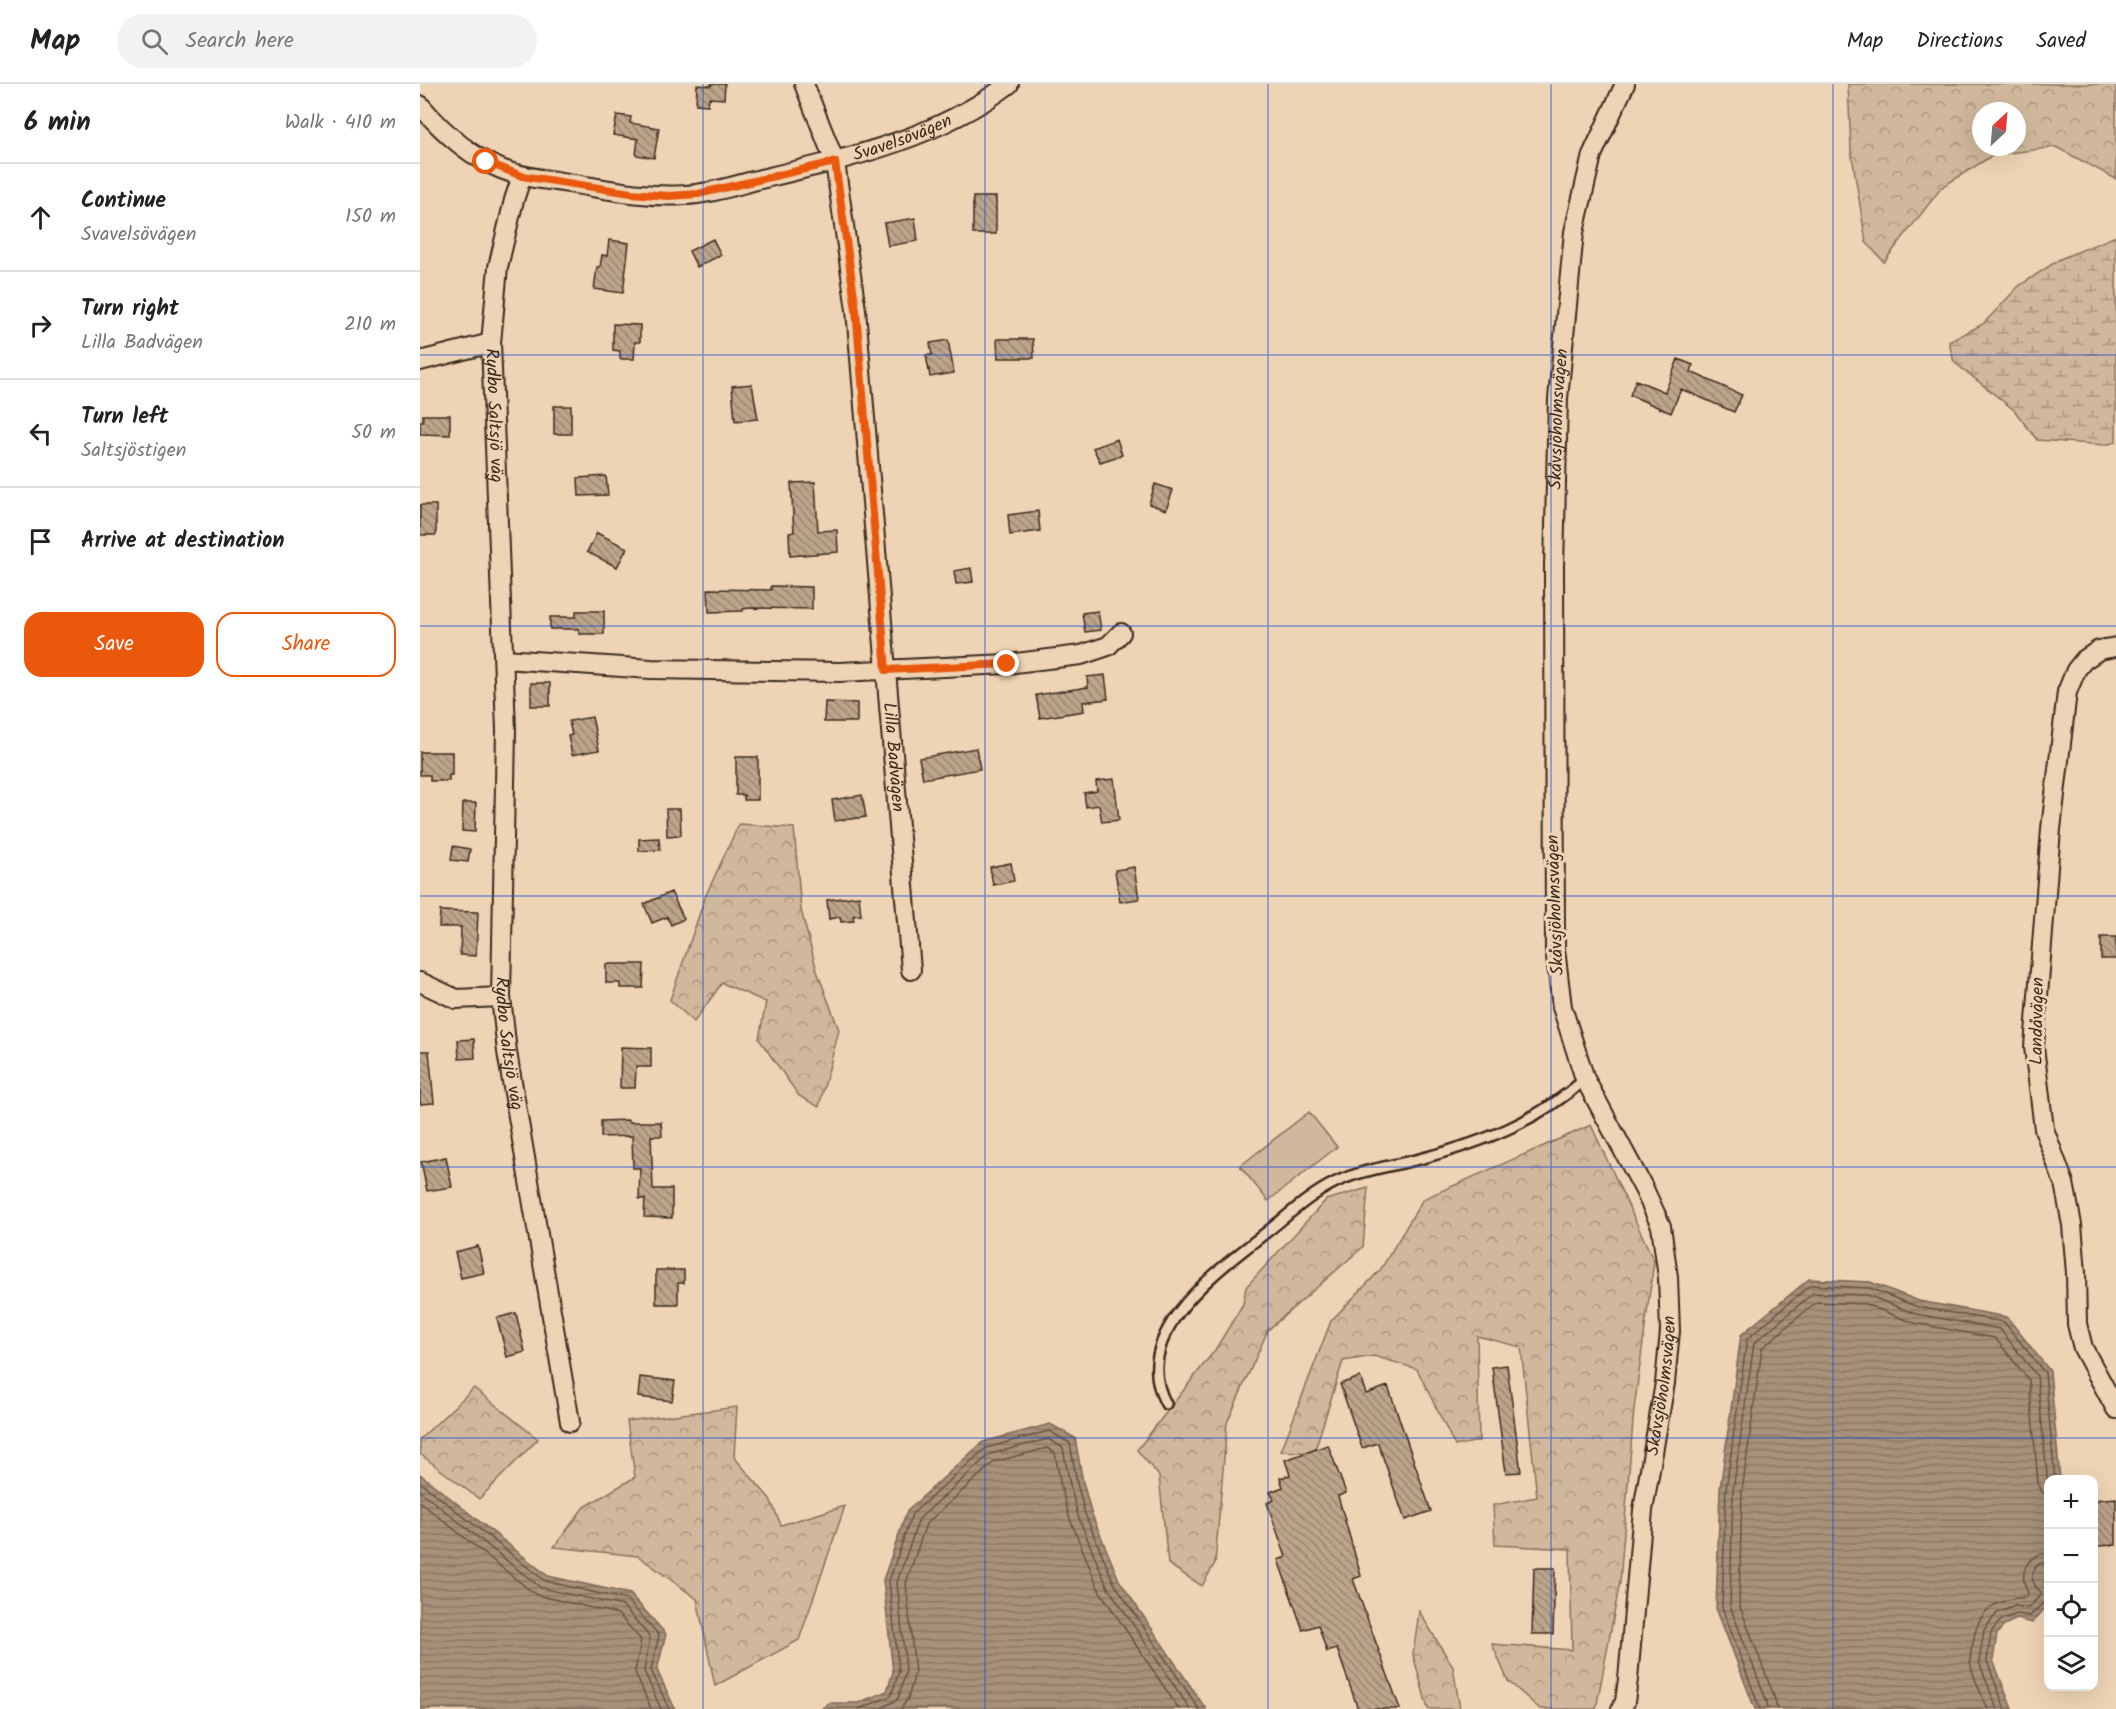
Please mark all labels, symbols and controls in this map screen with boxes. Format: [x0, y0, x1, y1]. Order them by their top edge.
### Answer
search box [117, 14, 537, 68]
text: Map [30, 19, 81, 64]
text: Search here [186, 24, 294, 59]
icon: search [138, 25, 171, 58]
text: Map [1847, 25, 1883, 58]
text: Directions [1916, 25, 2003, 58]
text: Saved [2036, 25, 2086, 58]
text: 6 min [24, 102, 91, 144]
north arrow [1972, 102, 2026, 156]
text: Walk · 410 m [285, 107, 396, 139]
street label: Svavelsövägen [850, 107, 957, 170]
route start [472, 148, 498, 174]
text: Continue [81, 184, 166, 219]
icon: ahead [24, 201, 57, 234]
text: 150 m [345, 201, 396, 233]
text: Svavelsövägen [81, 219, 196, 251]
text: Turn right [81, 292, 179, 327]
icon: right [24, 309, 57, 342]
text: 210 m [344, 309, 396, 341]
text: Lilla Badvägen [81, 327, 203, 359]
street label: Skåvsjöholmsvägen [1541, 347, 1577, 490]
street label: Rydbo Saltsjö väg [477, 348, 511, 483]
text: Turn left [81, 400, 168, 435]
icon: left [24, 417, 57, 450]
text: 50 m [351, 417, 396, 449]
text: Saltsjöstigen [81, 435, 186, 467]
text: Arrive at destination [81, 524, 284, 559]
icon: arrive [24, 525, 57, 558]
button: Save [24, 612, 204, 677]
button: Share [216, 612, 396, 677]
route end [993, 650, 1019, 676]
street label: Lilla Badvägen [874, 701, 912, 813]
street label: Skåvsjöholmsvägen [1539, 834, 1573, 976]
street label: Rydbo Saltsjö väg [486, 977, 531, 1113]
street label: Landåvägen [2023, 977, 2053, 1065]
street label: Skåvsjöholmsvägen [1638, 1315, 1685, 1458]
map controls [2044, 1475, 2098, 1691]
button: + [2044, 1475, 2098, 1529]
button: − [2044, 1529, 2098, 1583]
button: locate [2044, 1583, 2098, 1637]
button: layers [2044, 1637, 2098, 1691]

